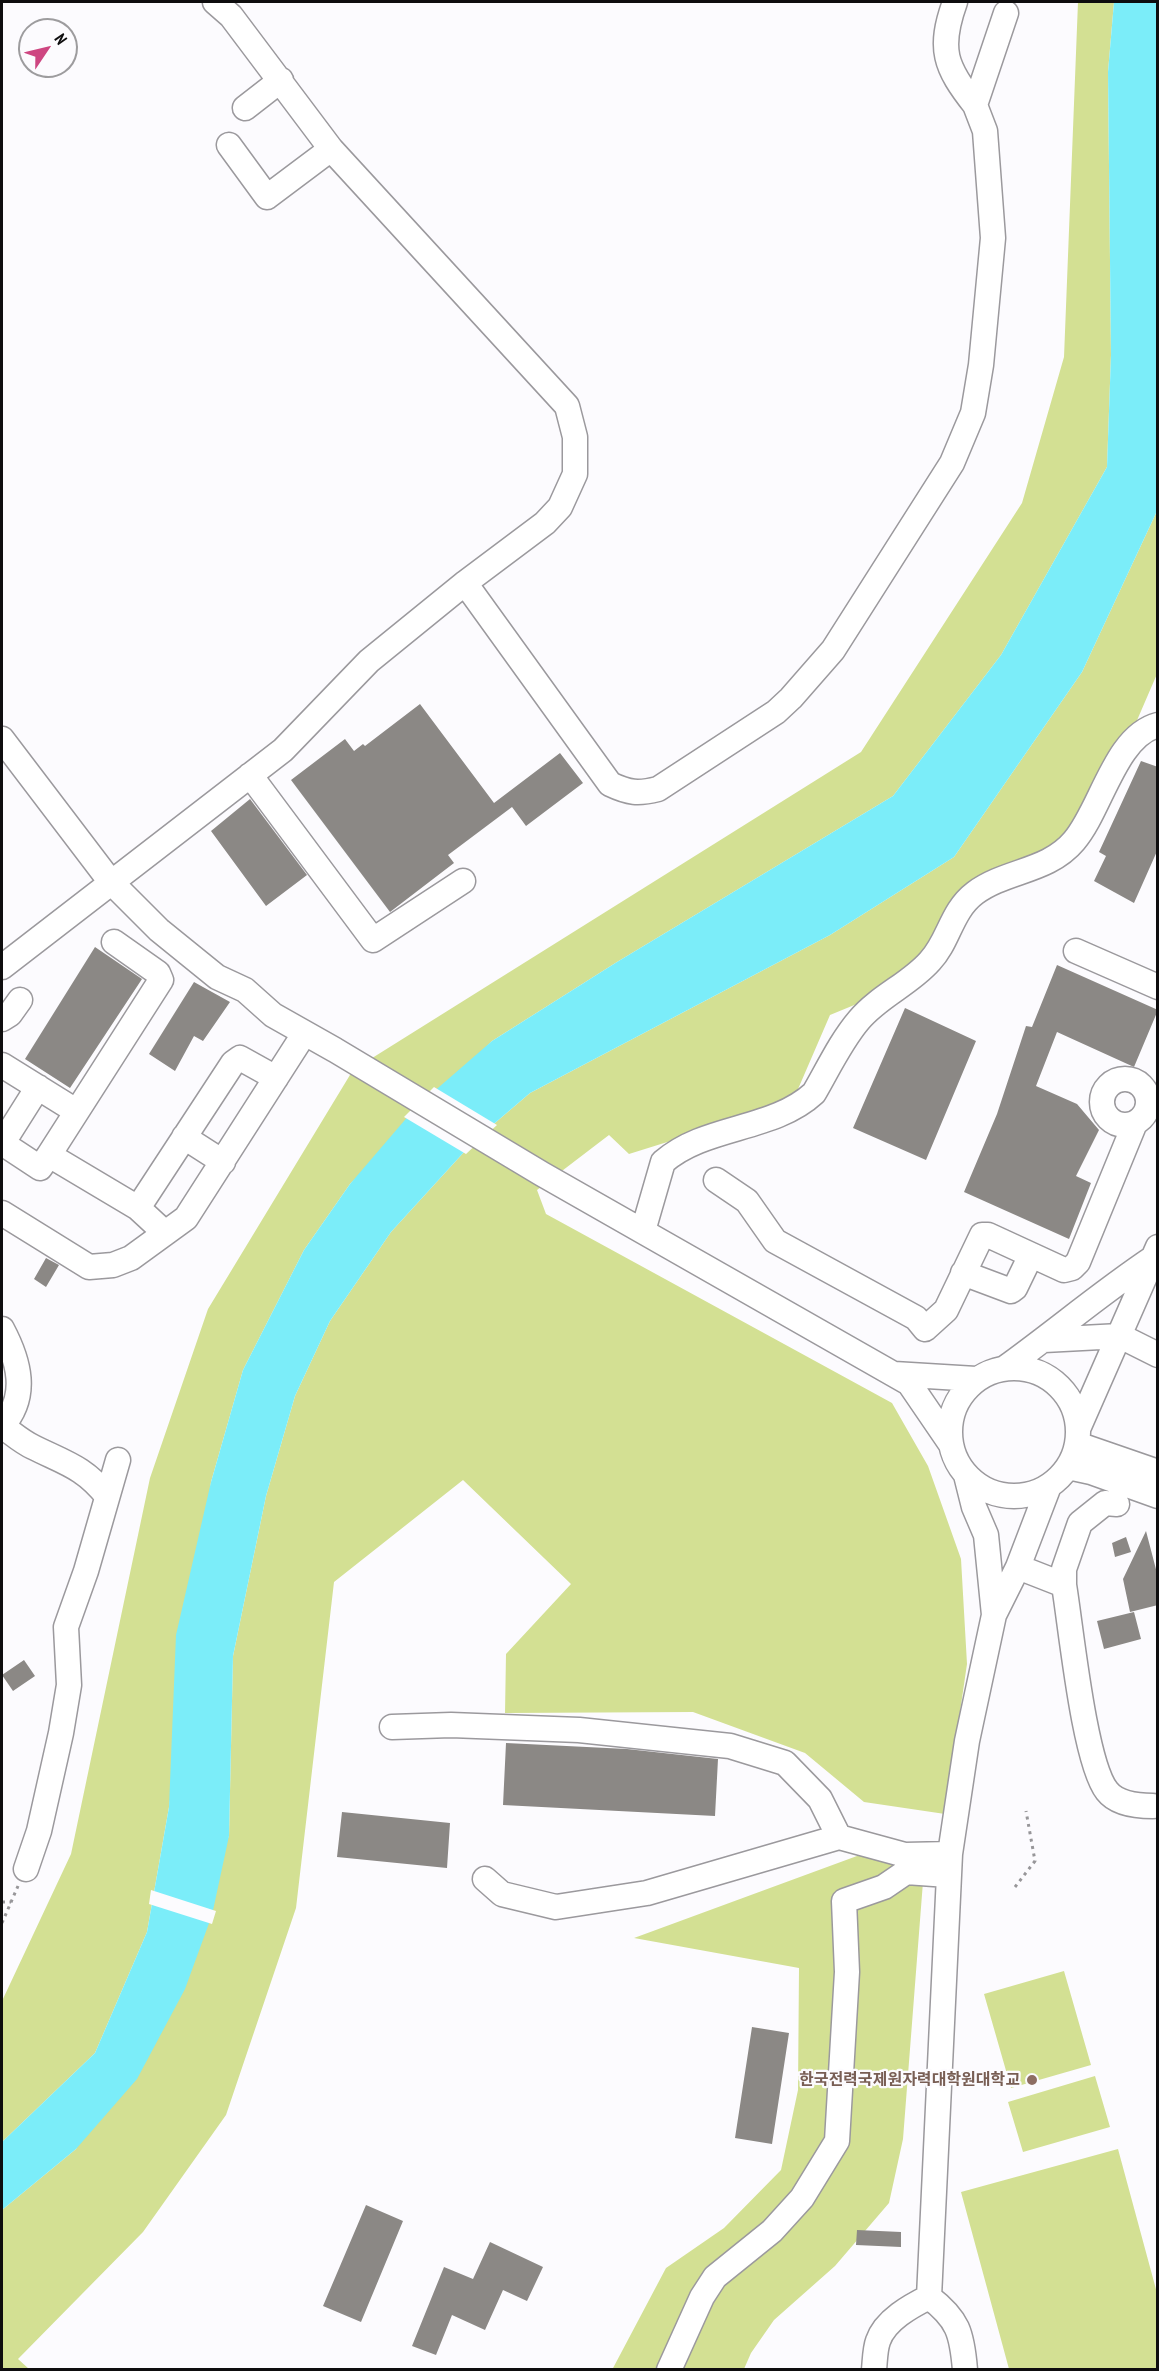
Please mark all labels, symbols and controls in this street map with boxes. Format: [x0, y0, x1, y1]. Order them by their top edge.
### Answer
north arrow [18, 18, 78, 78]
text: N [50, 30, 72, 48]
place label: 한국전력국제원자력대학원대학교 [799, 2070, 1020, 2090]
marker: 한국전력국제원자력대학원대학교 [1025, 2073, 1039, 2087]

